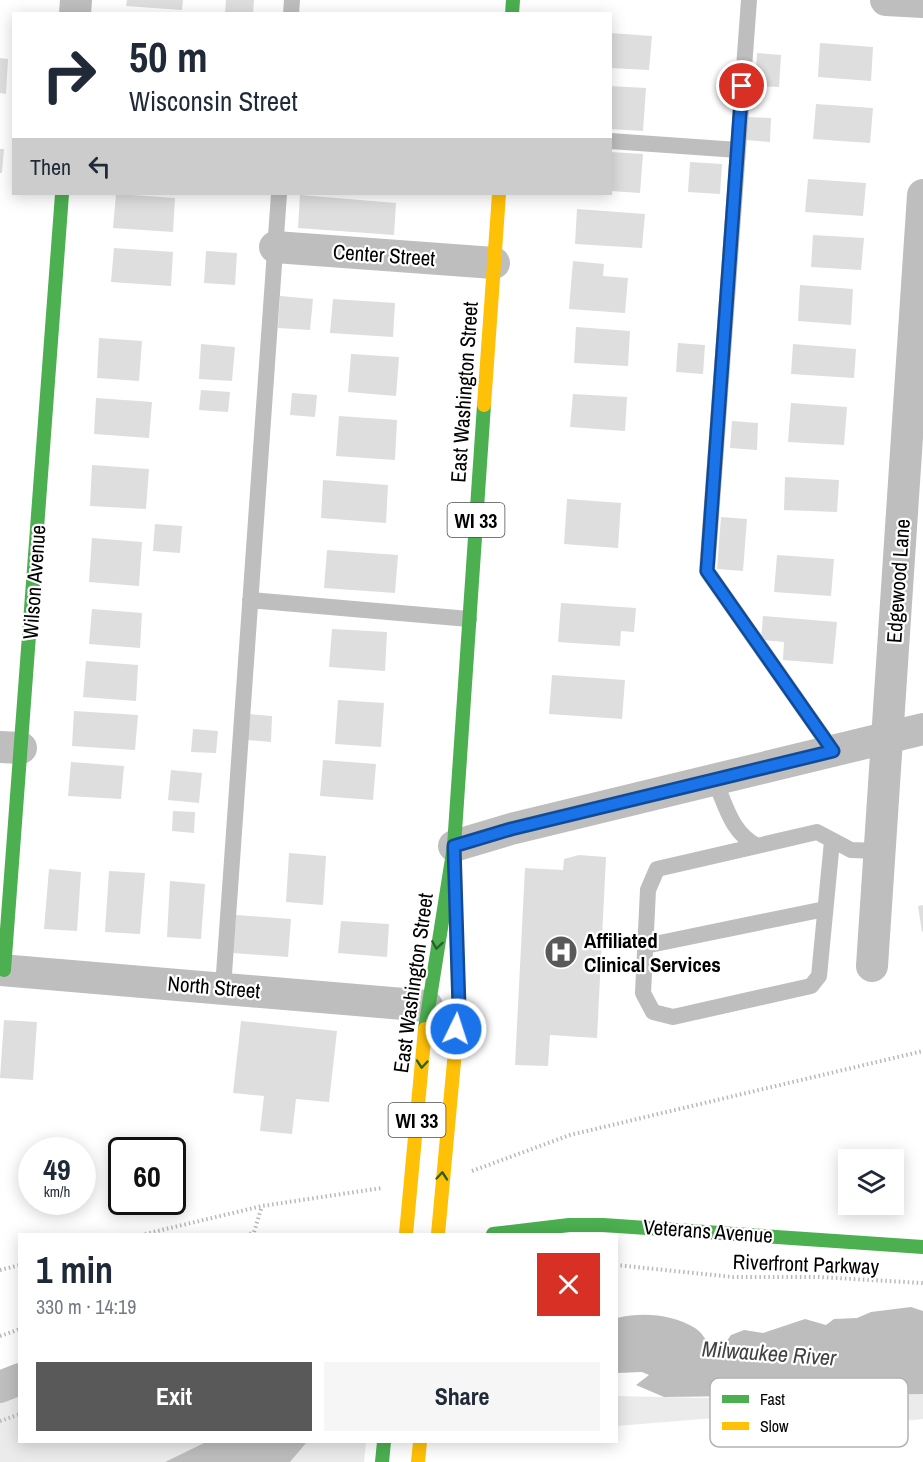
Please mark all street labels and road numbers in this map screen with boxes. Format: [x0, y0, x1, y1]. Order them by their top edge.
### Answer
street label: Center Street [332, 237, 436, 273]
street label: East Washington Street [443, 300, 485, 483]
road number: WI 33 [448, 503, 504, 537]
street label: Edgewood Lane [879, 518, 917, 644]
street label: Wilson Avenue [16, 524, 52, 640]
street label: East Washington Street [386, 891, 440, 1075]
street label: North Street [166, 969, 262, 1006]
road number: WI 33 [388, 1103, 446, 1137]
street label: Veterans Avenue [642, 1212, 774, 1250]
street label: Riverfront Parkway [732, 1247, 880, 1281]

